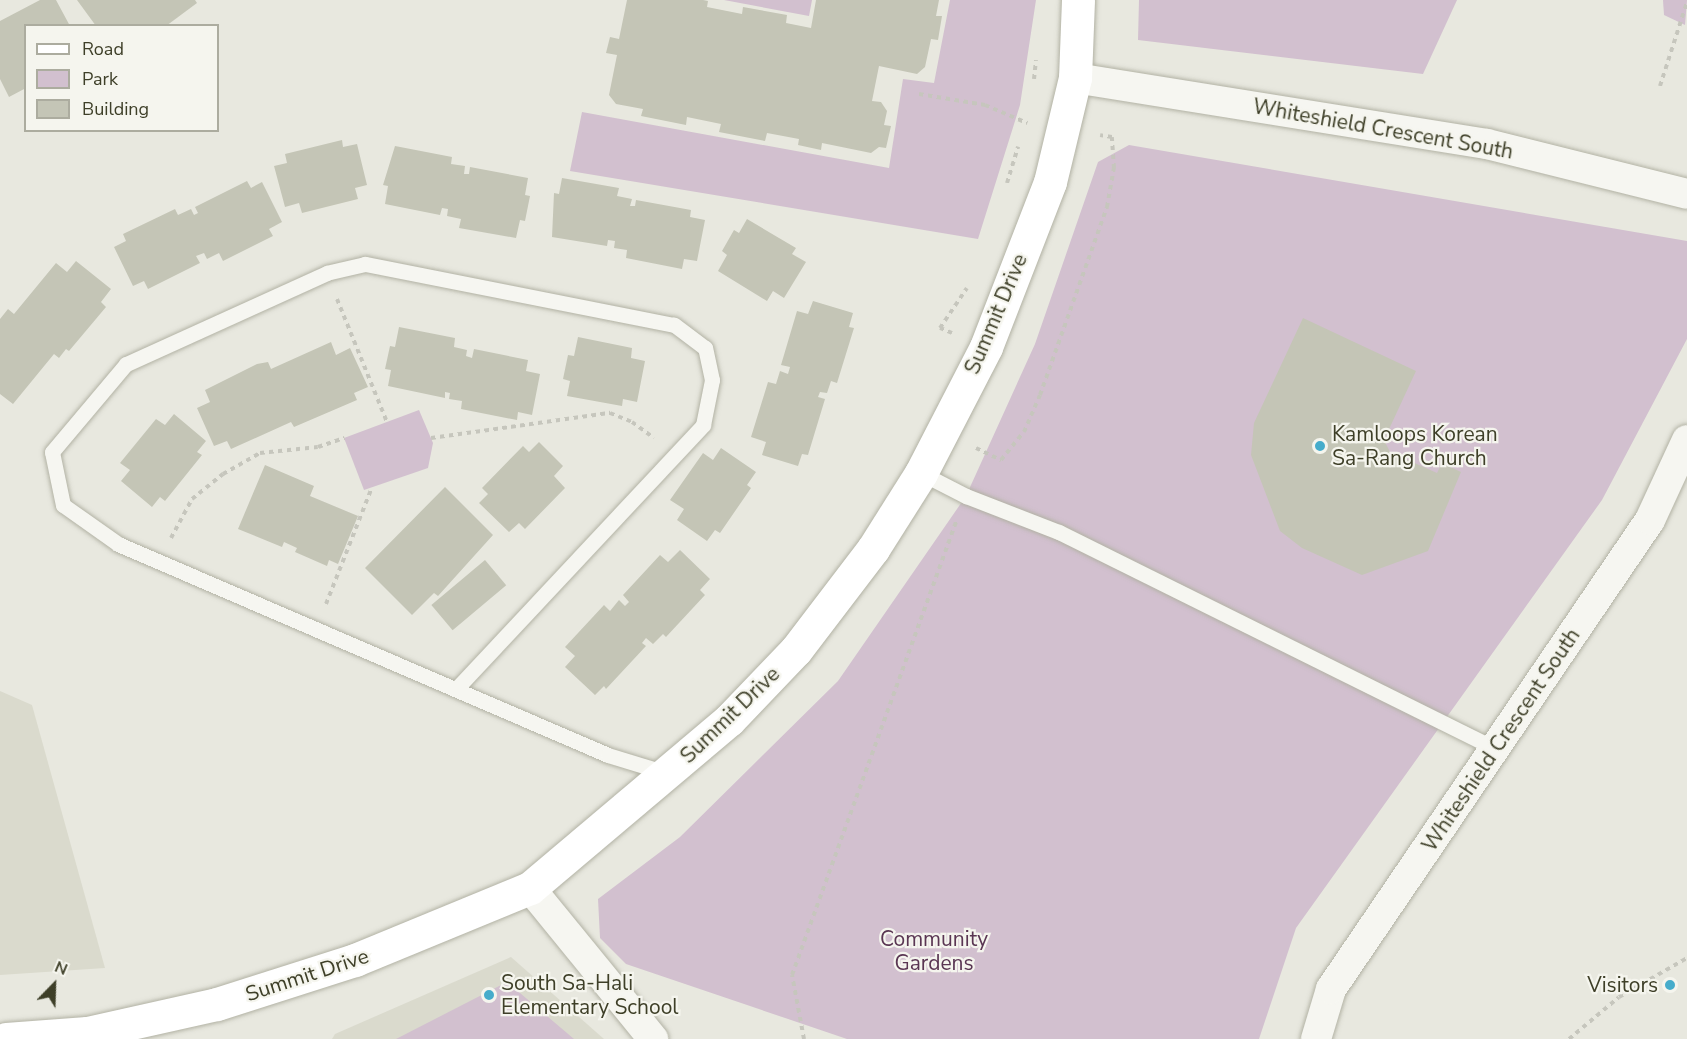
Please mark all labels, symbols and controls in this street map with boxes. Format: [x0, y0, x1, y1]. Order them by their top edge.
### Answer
legend [24, 24, 219, 132]
text: Road [82, 37, 124, 61]
text: Park [82, 67, 118, 91]
street label: Whiteshield Crescent South [1251, 94, 1515, 164]
text: Building [82, 97, 149, 121]
street label: Summit Drive [959, 250, 1033, 378]
place label: Kamloops Korean Sa-Rang Church [1332, 421, 1498, 471]
marker: Kamloops Korean Sa-Rang Church [1313, 439, 1327, 453]
street label: Whiteshield Crescent South [1417, 624, 1585, 856]
street label: Summit Drive [675, 661, 785, 769]
park label: Community Gardens [880, 926, 988, 976]
street label: Summit Drive [242, 943, 372, 1007]
north arrow [24, 955, 84, 1015]
text: N [51, 956, 71, 981]
place label: South Sa-Hali Elementary School [501, 970, 679, 1020]
place label: Visitors [1587, 972, 1658, 998]
marker: Visitors [1663, 978, 1677, 992]
marker: South Sa-Hali Elementary School [482, 988, 496, 1002]

